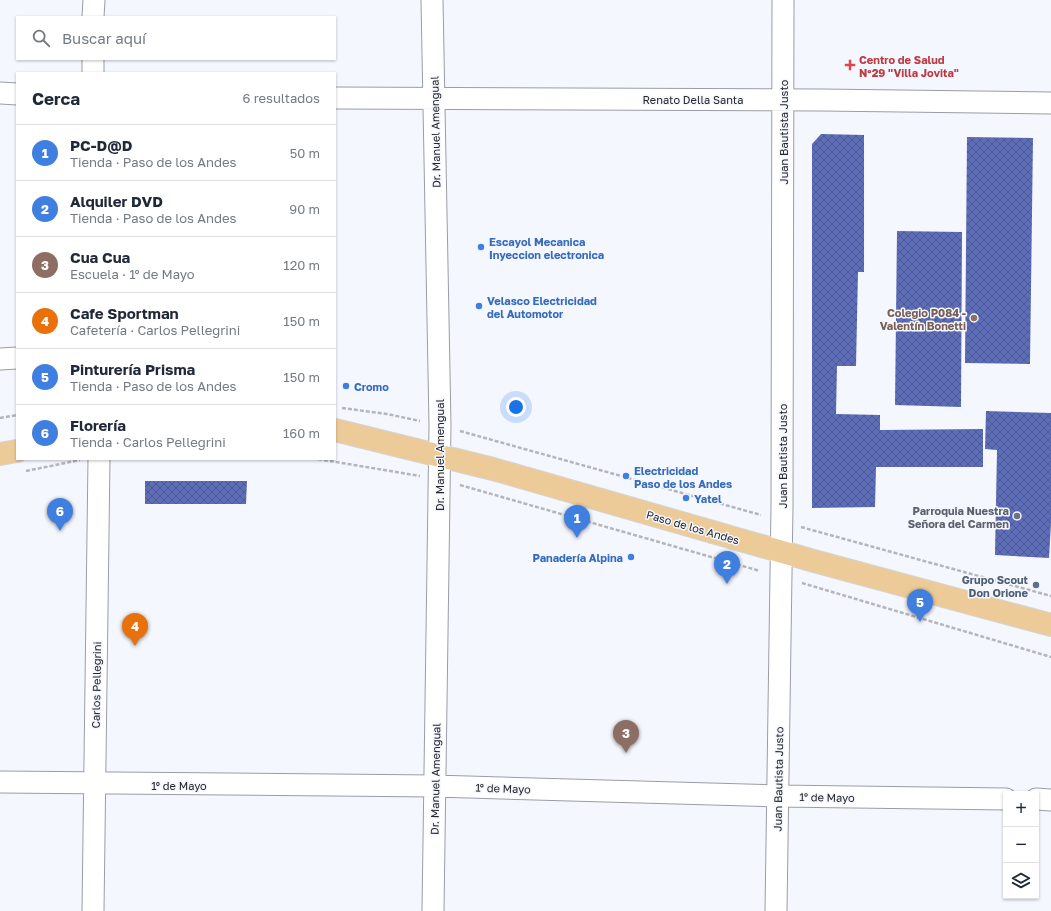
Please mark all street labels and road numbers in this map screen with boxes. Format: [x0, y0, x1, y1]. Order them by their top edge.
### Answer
street label: Dr. Manuel Amengual [428, 75, 442, 188]
street label: Juan Bautista Justo [777, 79, 790, 184]
street label: Renato Della Santa [643, 93, 743, 106]
street label: Dr. Manuel Amengual [433, 399, 446, 511]
street label: Juan Bautista Justo [776, 403, 789, 508]
street label: Paso de los Andes [645, 508, 741, 547]
street label: Carlos Pellegrini [89, 641, 103, 729]
street label: Dr. Manuel Amengual [428, 722, 442, 835]
street label: Juan Bautista Justo [771, 726, 785, 832]
street label: 1° de Mayo [151, 779, 207, 792]
street label: 1° de Mayo [475, 781, 531, 795]
street label: 1° de Mayo [799, 790, 855, 804]

